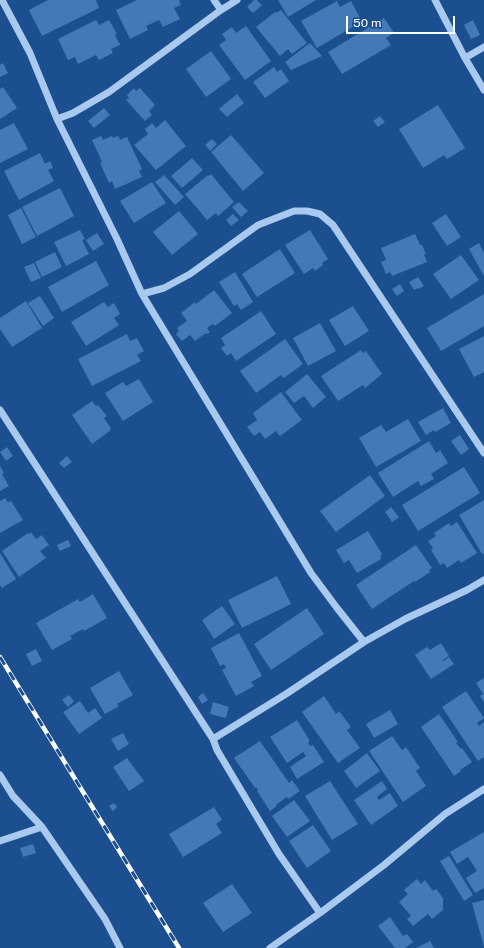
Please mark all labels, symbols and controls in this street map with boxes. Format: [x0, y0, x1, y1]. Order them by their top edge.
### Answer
scale bar [348, 8, 457, 34]
text: 50 m [353, 16, 381, 30]

